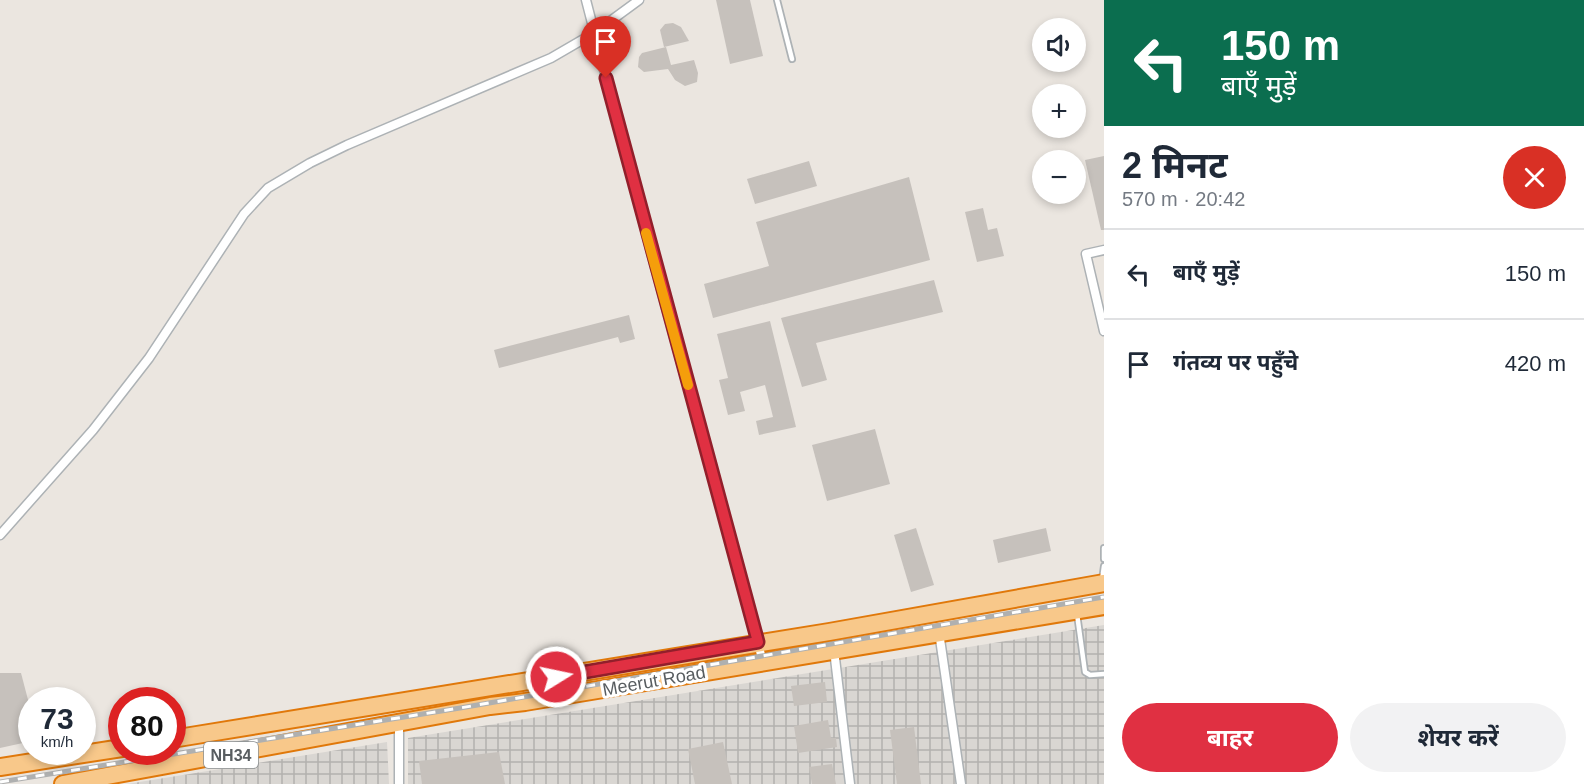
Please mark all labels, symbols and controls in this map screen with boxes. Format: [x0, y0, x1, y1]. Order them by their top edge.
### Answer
pin [580, 16, 631, 78]
map controls [1032, 18, 1086, 204]
button: sound [1032, 18, 1086, 72]
text: 150 m [1221, 22, 1340, 69]
icon: left [1122, 24, 1200, 102]
icon: arrive [589, 25, 622, 58]
text: बाएँ मुड़ें [1221, 71, 1296, 101]
button: + [1032, 84, 1086, 138]
text: 2 मिनट [1122, 145, 1228, 186]
button: close [1503, 146, 1566, 209]
button: − [1032, 150, 1086, 204]
text: 570 m · 20:42 [1122, 188, 1245, 210]
icon: left [1122, 258, 1155, 291]
text: बाएँ मुड़ें [1173, 260, 1239, 285]
text: 150 m [1505, 261, 1566, 286]
icon: arrive [1122, 348, 1155, 381]
text: गंतव्य पर पहुँचे [1173, 350, 1298, 375]
text: 420 m [1505, 351, 1566, 376]
position arrow [524, 645, 588, 709]
street label: Meerut Road [601, 662, 707, 700]
speed limit sign: 80 [108, 687, 186, 765]
text: 73 [40, 702, 74, 735]
button: बाहर [1122, 703, 1338, 772]
button: शेयर करें [1350, 703, 1566, 772]
text: km/h [41, 733, 73, 750]
road number: NH34 [204, 742, 258, 768]

